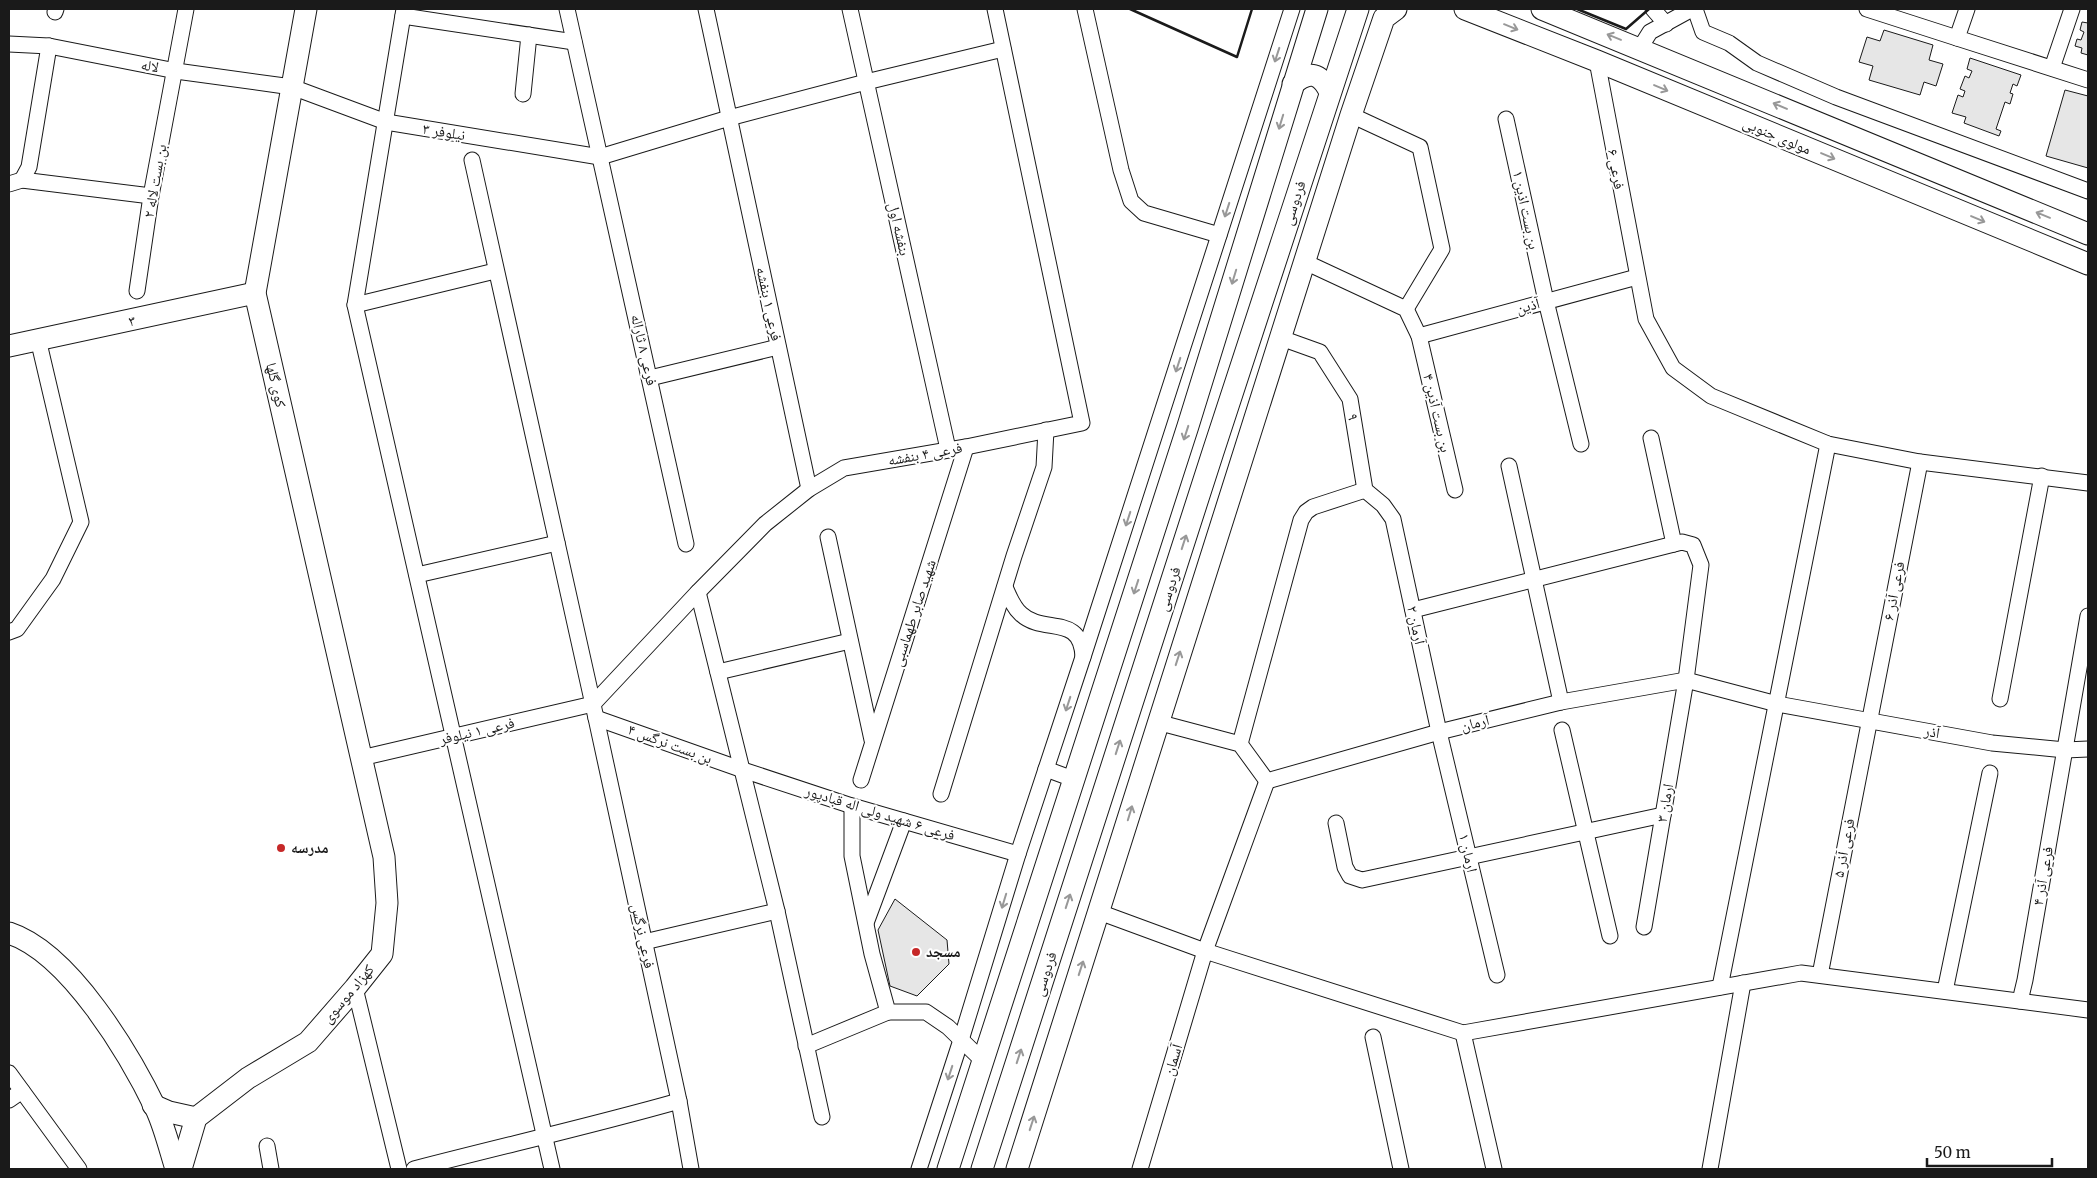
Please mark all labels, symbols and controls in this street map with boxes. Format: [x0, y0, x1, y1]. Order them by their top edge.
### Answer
one-way arrow [1503, 22, 1518, 32]
one-way arrow [1606, 32, 1621, 41]
one-way arrow [1272, 47, 1281, 62]
street label: لاله [140, 54, 161, 77]
one-way arrow [1654, 84, 1669, 93]
one-way arrow [1773, 101, 1788, 111]
street label: مولوی جنوبی [1740, 113, 1814, 159]
one-way arrow [1276, 114, 1286, 130]
street label: نیلوفر ۳ [421, 119, 467, 144]
street label: بن بست لاله ۲ [139, 143, 171, 219]
street label: فرعی ۶ [1603, 147, 1629, 191]
one-way arrow [1820, 152, 1835, 162]
street label: بن بست اذین ۱ [1508, 169, 1544, 251]
street label: فردوسی [1277, 178, 1311, 228]
street label: بنفشه اول [883, 200, 915, 258]
one-way arrow [1222, 202, 1232, 218]
one-way arrow [2036, 210, 2051, 220]
one-way arrow [1970, 214, 1985, 224]
street label: فرعی ۱ بنفشه [751, 265, 787, 343]
one-way arrow [1228, 269, 1238, 285]
street label: آذین [1514, 293, 1543, 319]
street label: ۳ [127, 310, 137, 331]
street label: فرعی ۸ ثاراله [626, 312, 662, 388]
one-way arrow [1172, 356, 1182, 372]
street label: کوی گلها [261, 361, 291, 409]
street label: بن بست آذین ۴ [1418, 372, 1456, 454]
street label: ۹ [1344, 412, 1363, 422]
one-way arrow [1181, 424, 1191, 440]
street label: فرعی ۴ بنفشه [886, 438, 964, 470]
one-way arrow [1123, 511, 1132, 527]
one-way arrow [1180, 535, 1189, 550]
street label: شهید صابر طهماسبی [887, 557, 941, 669]
street label: فرعی آذر ۶ [1878, 560, 1910, 622]
street label: فردوسی [1152, 564, 1186, 614]
one-way arrow [1131, 579, 1140, 595]
street label: آرمان ۲ [1402, 604, 1430, 647]
one-way arrow [1174, 650, 1184, 666]
one-way arrow [1063, 695, 1072, 711]
street label: آرمان [1459, 710, 1493, 736]
street label: فرعی ۱ نیلوفر [436, 713, 517, 750]
street label: بن بست نرگس ۴ [625, 720, 715, 768]
street label: آذر [1922, 721, 1943, 742]
one-way arrow [1114, 739, 1123, 755]
street label: فرعی ۶ شهید ولی اله قبادپور [802, 780, 957, 845]
street label: ارمان ۳ [1652, 782, 1678, 824]
one-way arrow [1125, 805, 1135, 821]
street label: فرعی آذر ۵ [1828, 817, 1860, 879]
street label: ارمان ۱ [1454, 832, 1482, 874]
place label: مدرسه [291, 838, 329, 857]
marker: مدرسه [275, 842, 287, 854]
street label: فرعی آذر ۴ [2028, 845, 2058, 907]
one-way arrow [998, 893, 1008, 909]
one-way arrow [1064, 894, 1074, 910]
street label: فرعی نرگس [626, 902, 660, 970]
place label: مسجد [926, 942, 961, 961]
marker: مسجد [910, 946, 922, 958]
street label: فردوسی [1028, 949, 1062, 999]
street label: کهزاد موسوی [317, 960, 379, 1028]
one-way arrow [1077, 960, 1087, 976]
street label: آسمان [1159, 1041, 1188, 1078]
one-way arrow [1014, 1049, 1024, 1065]
one-way arrow [945, 1065, 955, 1081]
one-way arrow [1028, 1115, 1037, 1131]
scale bar [1927, 1136, 2052, 1168]
text: 50 m [1934, 1143, 1971, 1162]

